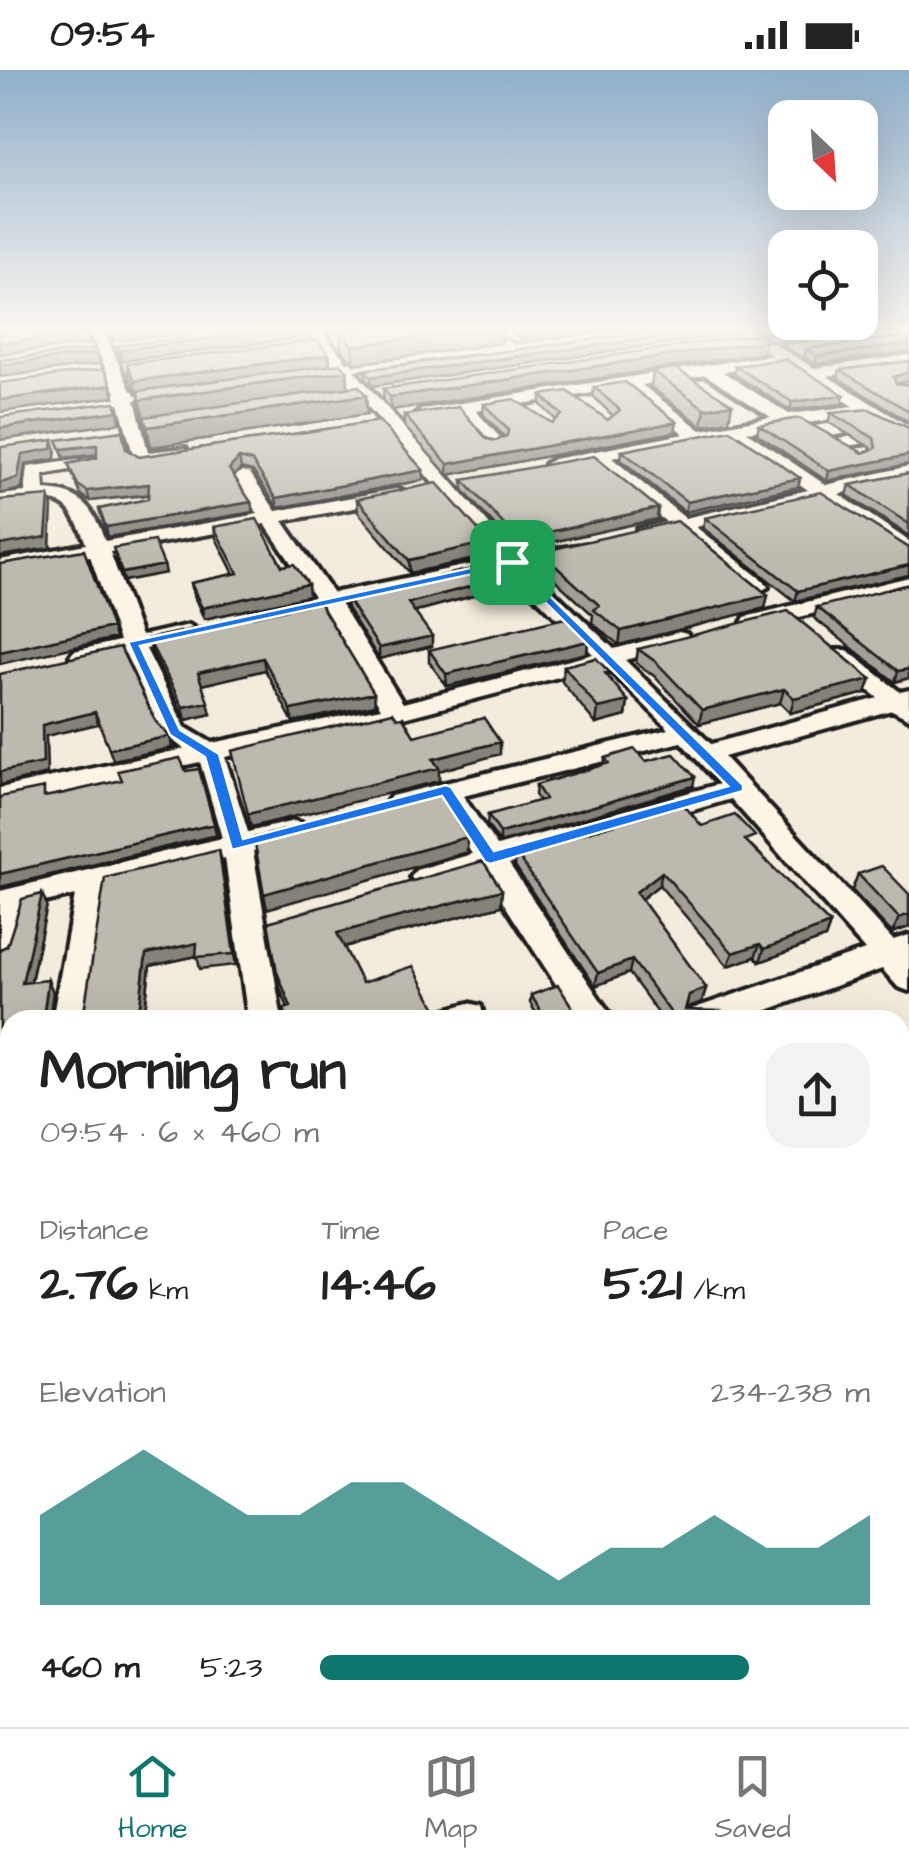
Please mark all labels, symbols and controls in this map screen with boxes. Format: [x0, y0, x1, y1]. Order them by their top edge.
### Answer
text: 09:54 [50, 9, 155, 61]
north arrow [768, 100, 878, 210]
map controls [768, 100, 878, 340]
button: locate [768, 230, 878, 340]
pin [470, 520, 555, 605]
icon: arrive [485, 535, 540, 590]
text: Morning run [40, 1034, 346, 1110]
button: share [765, 1043, 870, 1148]
text: 09:54 · 6 × 460 m [40, 1110, 319, 1155]
text: Distance [40, 1211, 149, 1250]
text: Time [322, 1211, 380, 1250]
text: Pace [603, 1211, 668, 1250]
text: 2.76 [40, 1250, 138, 1319]
text: 14:46 [322, 1250, 436, 1319]
text: 5:21 [603, 1250, 682, 1319]
text: km [138, 1271, 188, 1310]
text: /km [682, 1271, 745, 1310]
text: Elevation [40, 1370, 166, 1415]
text: 234–238 m [711, 1370, 870, 1415]
text: 460 m [40, 1645, 140, 1690]
text: 5:23 [200, 1645, 263, 1690]
tab: Home [118, 1749, 188, 1848]
tab: Map [424, 1749, 479, 1848]
tab: Saved [715, 1749, 791, 1848]

